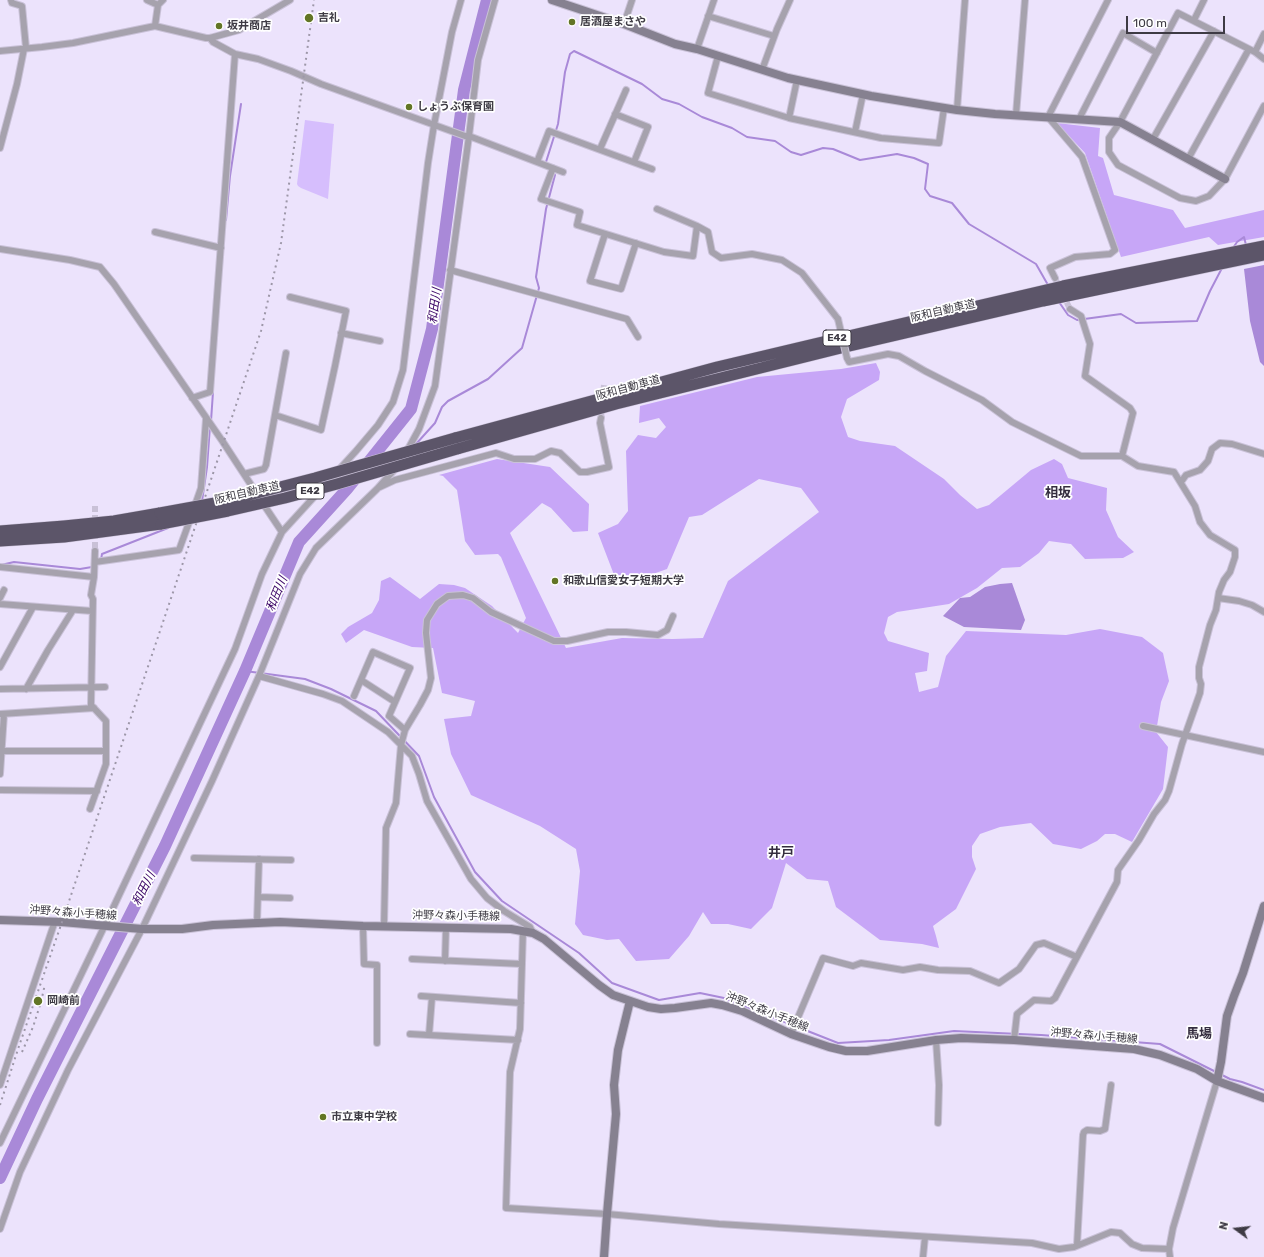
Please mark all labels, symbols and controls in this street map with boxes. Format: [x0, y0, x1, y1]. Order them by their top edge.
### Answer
scale bar [1128, 8, 1227, 34]
place label: 吉礼 [318, 11, 340, 25]
marker: 吉礼 [303, 12, 315, 24]
place label: 居酒屋まさや [580, 15, 646, 29]
text: 100 m [1133, 16, 1167, 30]
marker: 居酒屋まさや [567, 17, 577, 27]
place label: 坂井商店 [227, 19, 271, 33]
marker: 坂井商店 [214, 21, 224, 31]
place label: しょうぶ保育園 [417, 100, 494, 114]
marker: しょうぶ保育園 [404, 102, 414, 112]
water label: 和田川 [425, 287, 445, 325]
street label: 阪和自動車道 [909, 297, 977, 325]
road number: E42 [823, 330, 851, 346]
street label: 阪和自動車道 [594, 373, 662, 403]
street label: 阪和自動車道 [213, 479, 281, 507]
road number: E42 [296, 483, 324, 499]
district label: 相坂 [1045, 485, 1071, 501]
place label: 和歌山信愛女子短期大学 [563, 574, 684, 588]
water label: 和田川 [263, 575, 291, 613]
marker: 和歌山信愛女子短期大学 [550, 576, 560, 586]
district label: 井戸 [768, 845, 794, 861]
water label: 和田川 [129, 870, 159, 908]
street label: 沖野々森小手穂線 [29, 903, 117, 923]
street label: 沖野々森小手穂線 [412, 909, 500, 923]
street label: 沖野々森小手穂線 [724, 989, 810, 1035]
place label: 岡崎前 [47, 994, 80, 1008]
marker: 岡崎前 [32, 995, 44, 1007]
street label: 沖野々森小手穂線 [1050, 1026, 1138, 1046]
district label: 馬場 [1186, 1026, 1212, 1042]
place label: 市立東中学校 [331, 1110, 397, 1124]
marker: 市立東中学校 [318, 1112, 328, 1122]
north arrow [1216, 1209, 1256, 1249]
text: N [1217, 1220, 1231, 1231]

